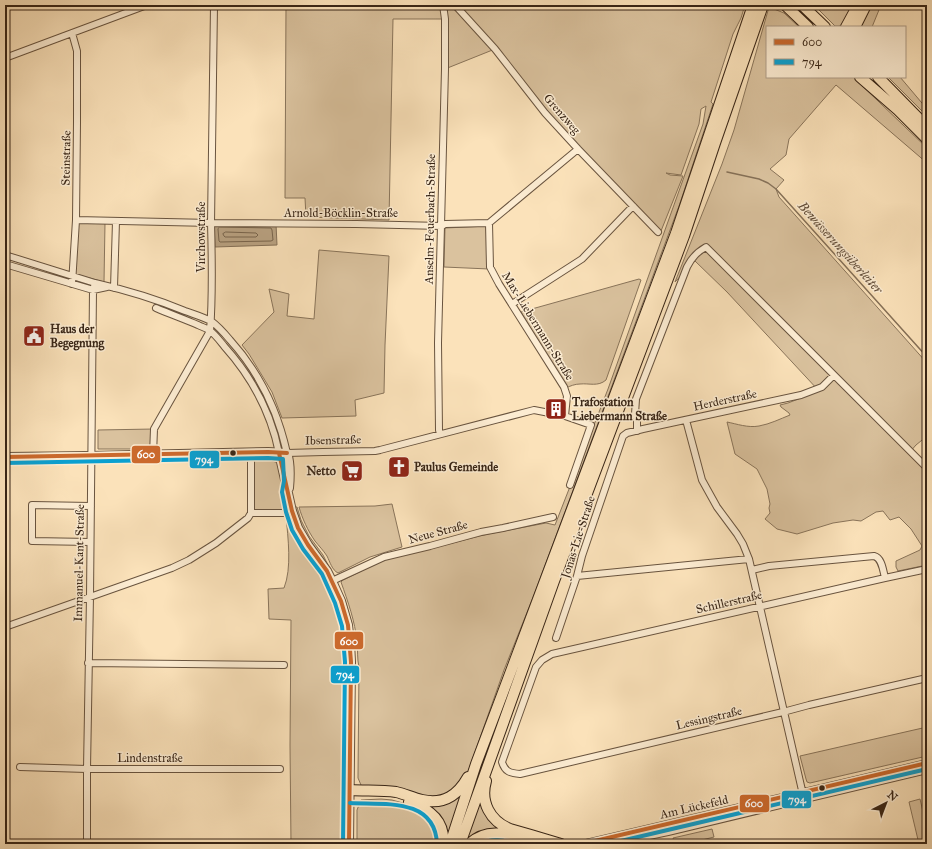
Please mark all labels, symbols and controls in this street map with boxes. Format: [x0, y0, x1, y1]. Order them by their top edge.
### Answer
legend [766, 26, 906, 78]
text: 600 [802, 35, 822, 49]
text: 794 [802, 55, 822, 69]
street label: Grenzweg [540, 91, 583, 138]
street label: Steinstraße [59, 130, 73, 186]
street label: Anselm-Feuerbach-Straße [422, 154, 438, 285]
water label: Bewässerungsüberleiter [794, 197, 886, 298]
street label: Virchowstraße [194, 201, 208, 274]
street label: Arnold-Böcklin-Straße [283, 206, 398, 220]
street label: Max-Liebermann-Straße [499, 269, 577, 383]
place label: Haus der Begegnung [50, 322, 104, 351]
public building icon: Haus der Begegnung [21, 323, 47, 349]
street label: Herderstraße [692, 386, 758, 414]
place label: Trafostation Liebermann Straße [571, 395, 667, 423]
building icon: Trafostation Liebermann Straße [543, 396, 569, 422]
street label: Ibsenstraße [305, 433, 361, 447]
line badge: 600 [131, 445, 161, 464]
text: 600 [137, 448, 156, 461]
unlabelled marker [228, 448, 238, 458]
line badge: 794 [189, 450, 220, 469]
text: 794 [195, 453, 214, 467]
church icon: Paulus Gemeinde [386, 454, 412, 480]
supermarket icon: Netto [339, 458, 365, 484]
place label: Paulus Gemeinde [414, 460, 498, 474]
place label: Netto [306, 464, 336, 478]
street label: Jonas-Lie-Straße [558, 494, 599, 582]
street label: Immanuel-Kant-Straße [71, 504, 87, 622]
street label: Neue Straße [407, 517, 469, 547]
street label: Schillerstraße [695, 588, 763, 616]
line badge: 600 [334, 631, 364, 650]
text: 600 [340, 635, 359, 648]
line badge: 794 [330, 665, 360, 684]
text: 794 [336, 668, 355, 682]
street label: Lessingstraße [675, 704, 744, 733]
street label: Lindenstraße [117, 751, 183, 765]
unlabelled marker [817, 783, 827, 793]
north arrow [866, 783, 906, 823]
text: N [885, 788, 901, 804]
line badge: 794 [781, 790, 812, 809]
street label: Am Lückefeld [657, 792, 730, 822]
text: 794 [788, 793, 807, 807]
line badge: 600 [739, 794, 770, 813]
text: 600 [745, 797, 764, 810]

